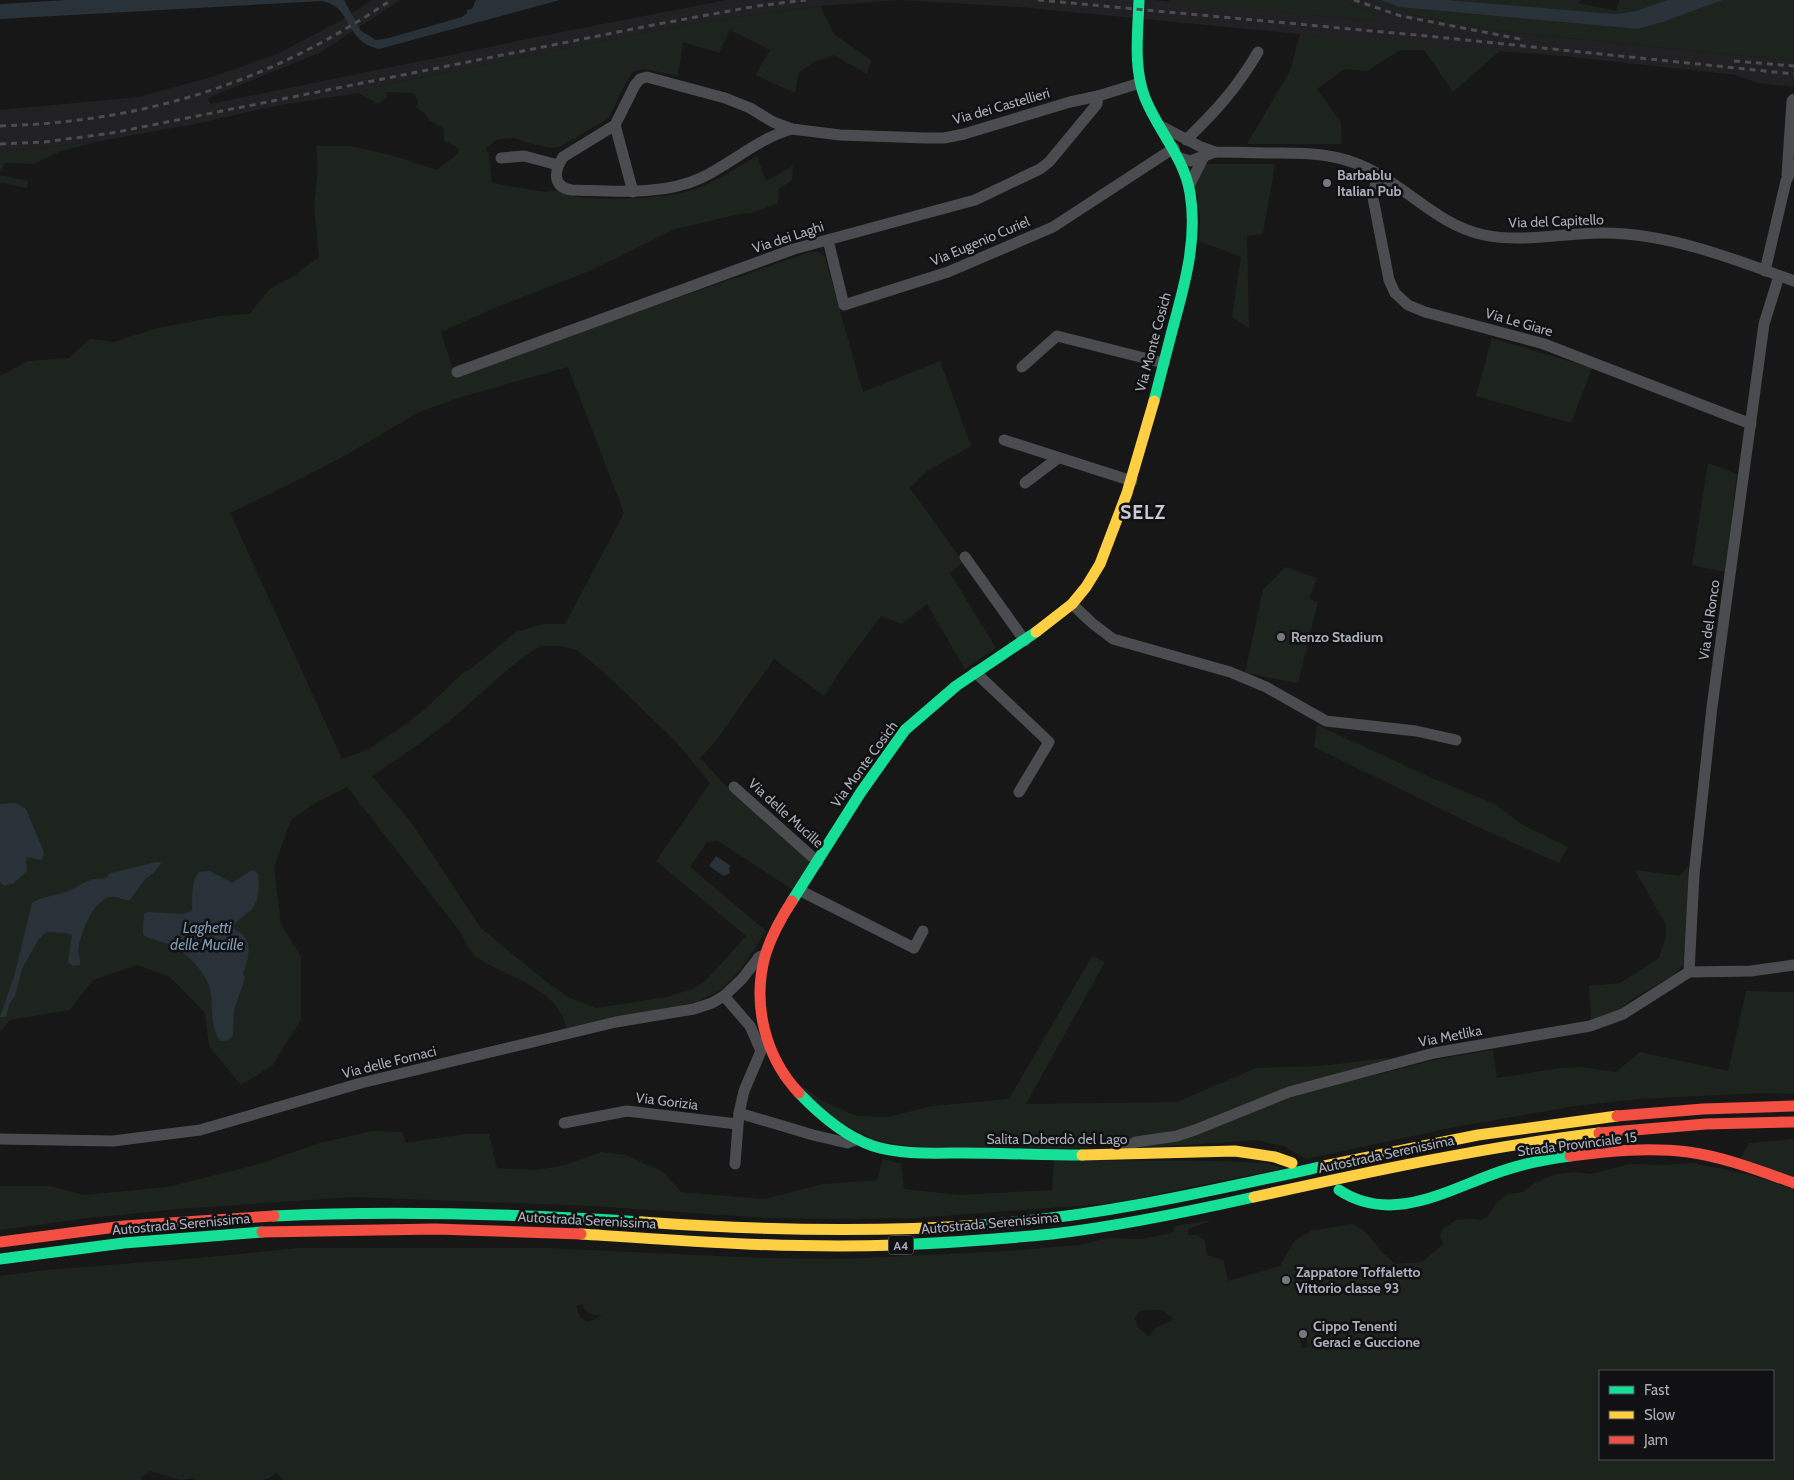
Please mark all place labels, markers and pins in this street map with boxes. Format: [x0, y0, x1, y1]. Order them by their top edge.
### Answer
place label: Barbablu Italian Pub [1337, 166, 1401, 200]
marker: Barbablu Italian Pub [1321, 177, 1333, 189]
place label: Renzo Stadium [1291, 628, 1383, 646]
marker: Renzo Stadium [1275, 631, 1287, 643]
place label: Zappatore Toffaletto Vittorio classe 93 [1296, 1263, 1421, 1297]
marker: Zappatore Toffaletto Vittorio classe 93 [1280, 1274, 1292, 1286]
place label: Cippo Tenenti Geraci e Guccione [1313, 1317, 1420, 1351]
marker: Cippo Tenenti Geraci e Guccione [1297, 1328, 1309, 1340]

